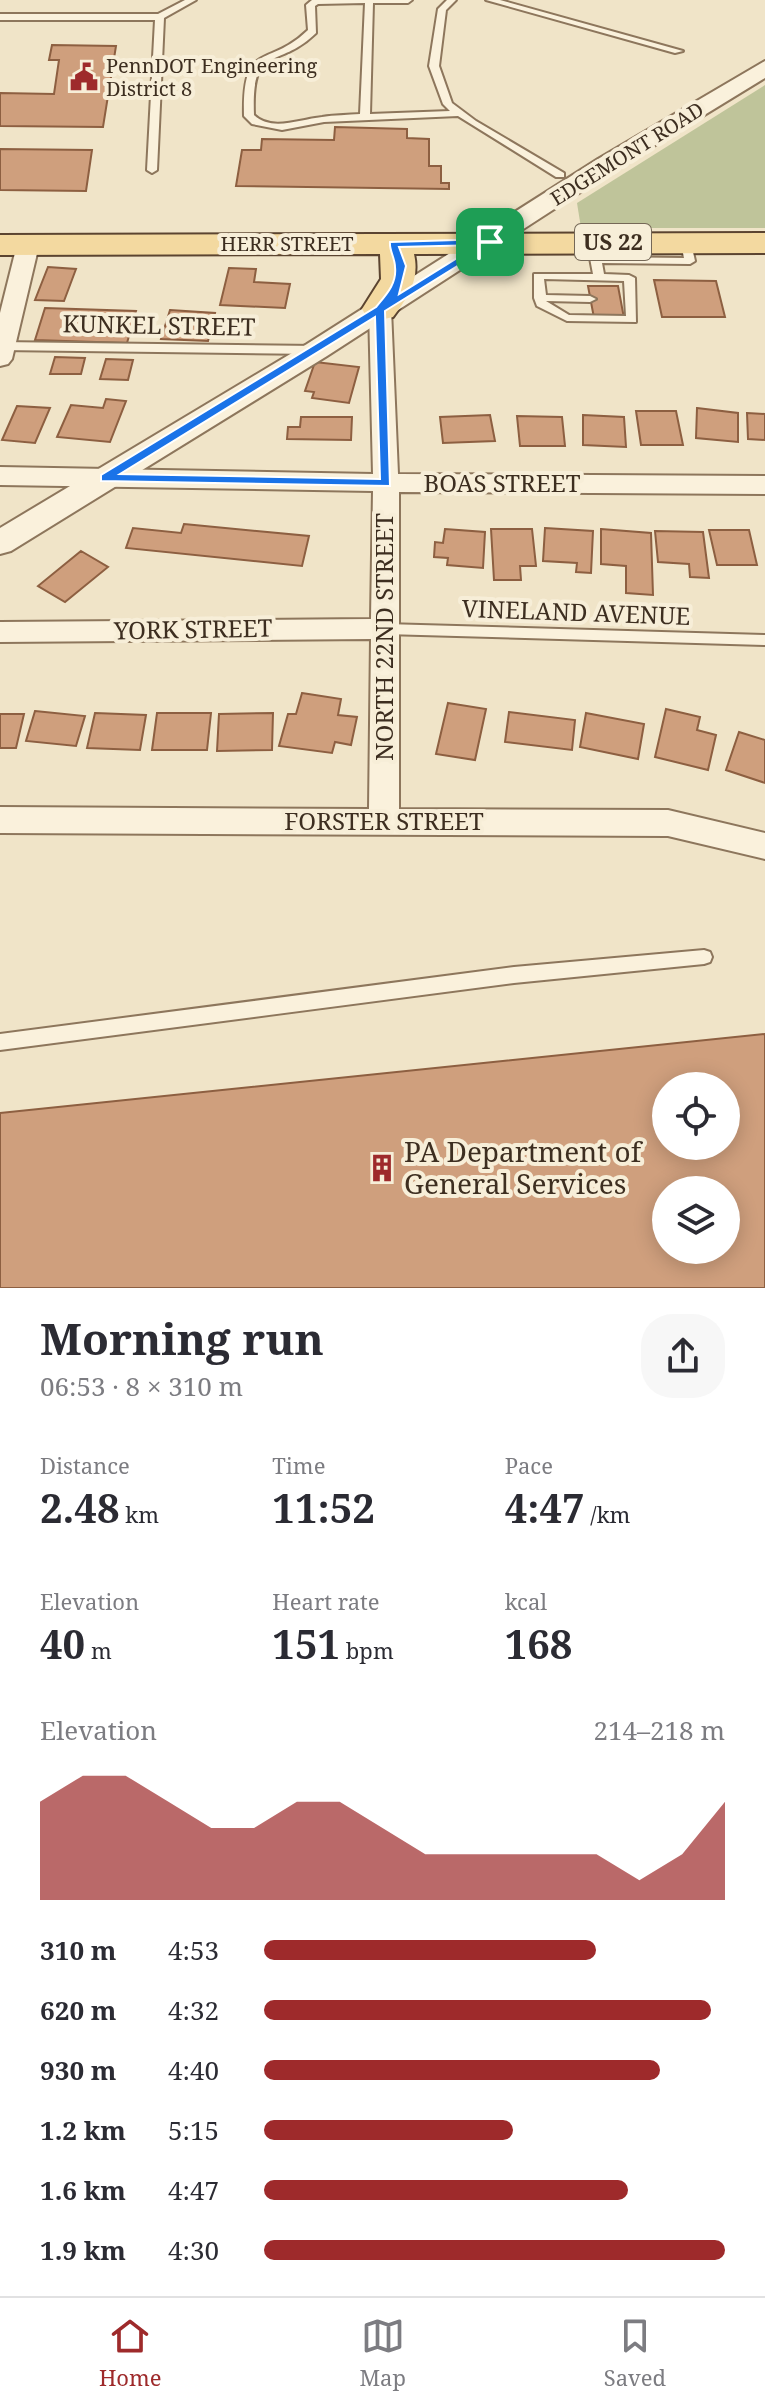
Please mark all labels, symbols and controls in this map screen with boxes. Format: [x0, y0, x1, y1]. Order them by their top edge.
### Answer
place label: PennDOT Engineering District 8 [106, 52, 318, 102]
public building icon: PennDOT Engineering District 8 [69, 62, 99, 92]
street label: EDGEMONT ROAD [545, 96, 708, 212]
pin [456, 208, 524, 276]
icon: arrive [468, 220, 512, 264]
road number: US 22 [575, 224, 651, 260]
street label: HERR STREET [221, 230, 353, 257]
street label: KUNKEL STREET [62, 306, 256, 343]
street label: BOAS STREET [424, 466, 581, 499]
street label: NORTH 22ND STREET [367, 513, 400, 761]
street label: VINELAND AVENUE [461, 591, 691, 632]
street label: YORK STREET [112, 611, 273, 646]
street label: FORSTER STREET [284, 804, 484, 837]
map controls [652, 1072, 740, 1264]
button: locate [652, 1072, 740, 1160]
place label: PA Department of General Services [404, 1132, 644, 1202]
building icon: PA Department of General Services [367, 1153, 397, 1183]
button: layers [652, 1176, 740, 1264]
text: Morning run [40, 1308, 324, 1368]
button: share [641, 1314, 725, 1398]
text: 06:53 · 8 × 310 m [40, 1368, 243, 1404]
text: Distance [40, 1450, 130, 1480]
text: Time [272, 1450, 325, 1480]
text: Pace [505, 1450, 553, 1480]
text: 2.48 [40, 1480, 120, 1535]
text: 11:52 [272, 1480, 375, 1535]
text: 4:47 [505, 1480, 585, 1535]
text: km [120, 1499, 159, 1529]
text: /km [585, 1499, 630, 1529]
text: Elevation [40, 1586, 139, 1616]
text: Heart rate [272, 1586, 380, 1616]
text: kcal [505, 1586, 547, 1616]
text: 40 [40, 1616, 85, 1671]
text: 151 [272, 1616, 340, 1671]
text: 168 [505, 1616, 572, 1671]
text: m [85, 1635, 112, 1665]
text: bpm [340, 1635, 394, 1665]
text: Elevation [40, 1712, 157, 1748]
text: 214–218 m [593, 1712, 725, 1748]
text: 310 m [40, 1932, 116, 1968]
text: 4:53 [168, 1932, 219, 1968]
text: 620 m [40, 1992, 116, 2028]
text: 4:32 [168, 1992, 219, 2028]
text: 930 m [40, 2052, 116, 2088]
text: 4:40 [168, 2052, 219, 2088]
text: 1.2 km [40, 2112, 126, 2148]
text: 5:15 [168, 2112, 219, 2148]
text: 1.6 km [40, 2172, 126, 2208]
text: 4:47 [168, 2172, 219, 2208]
text: 1.9 km [40, 2232, 126, 2268]
text: 4:30 [168, 2232, 219, 2268]
tab: Home [99, 2314, 162, 2392]
tab: Map [359, 2314, 406, 2392]
tab: Saved [604, 2314, 666, 2392]

